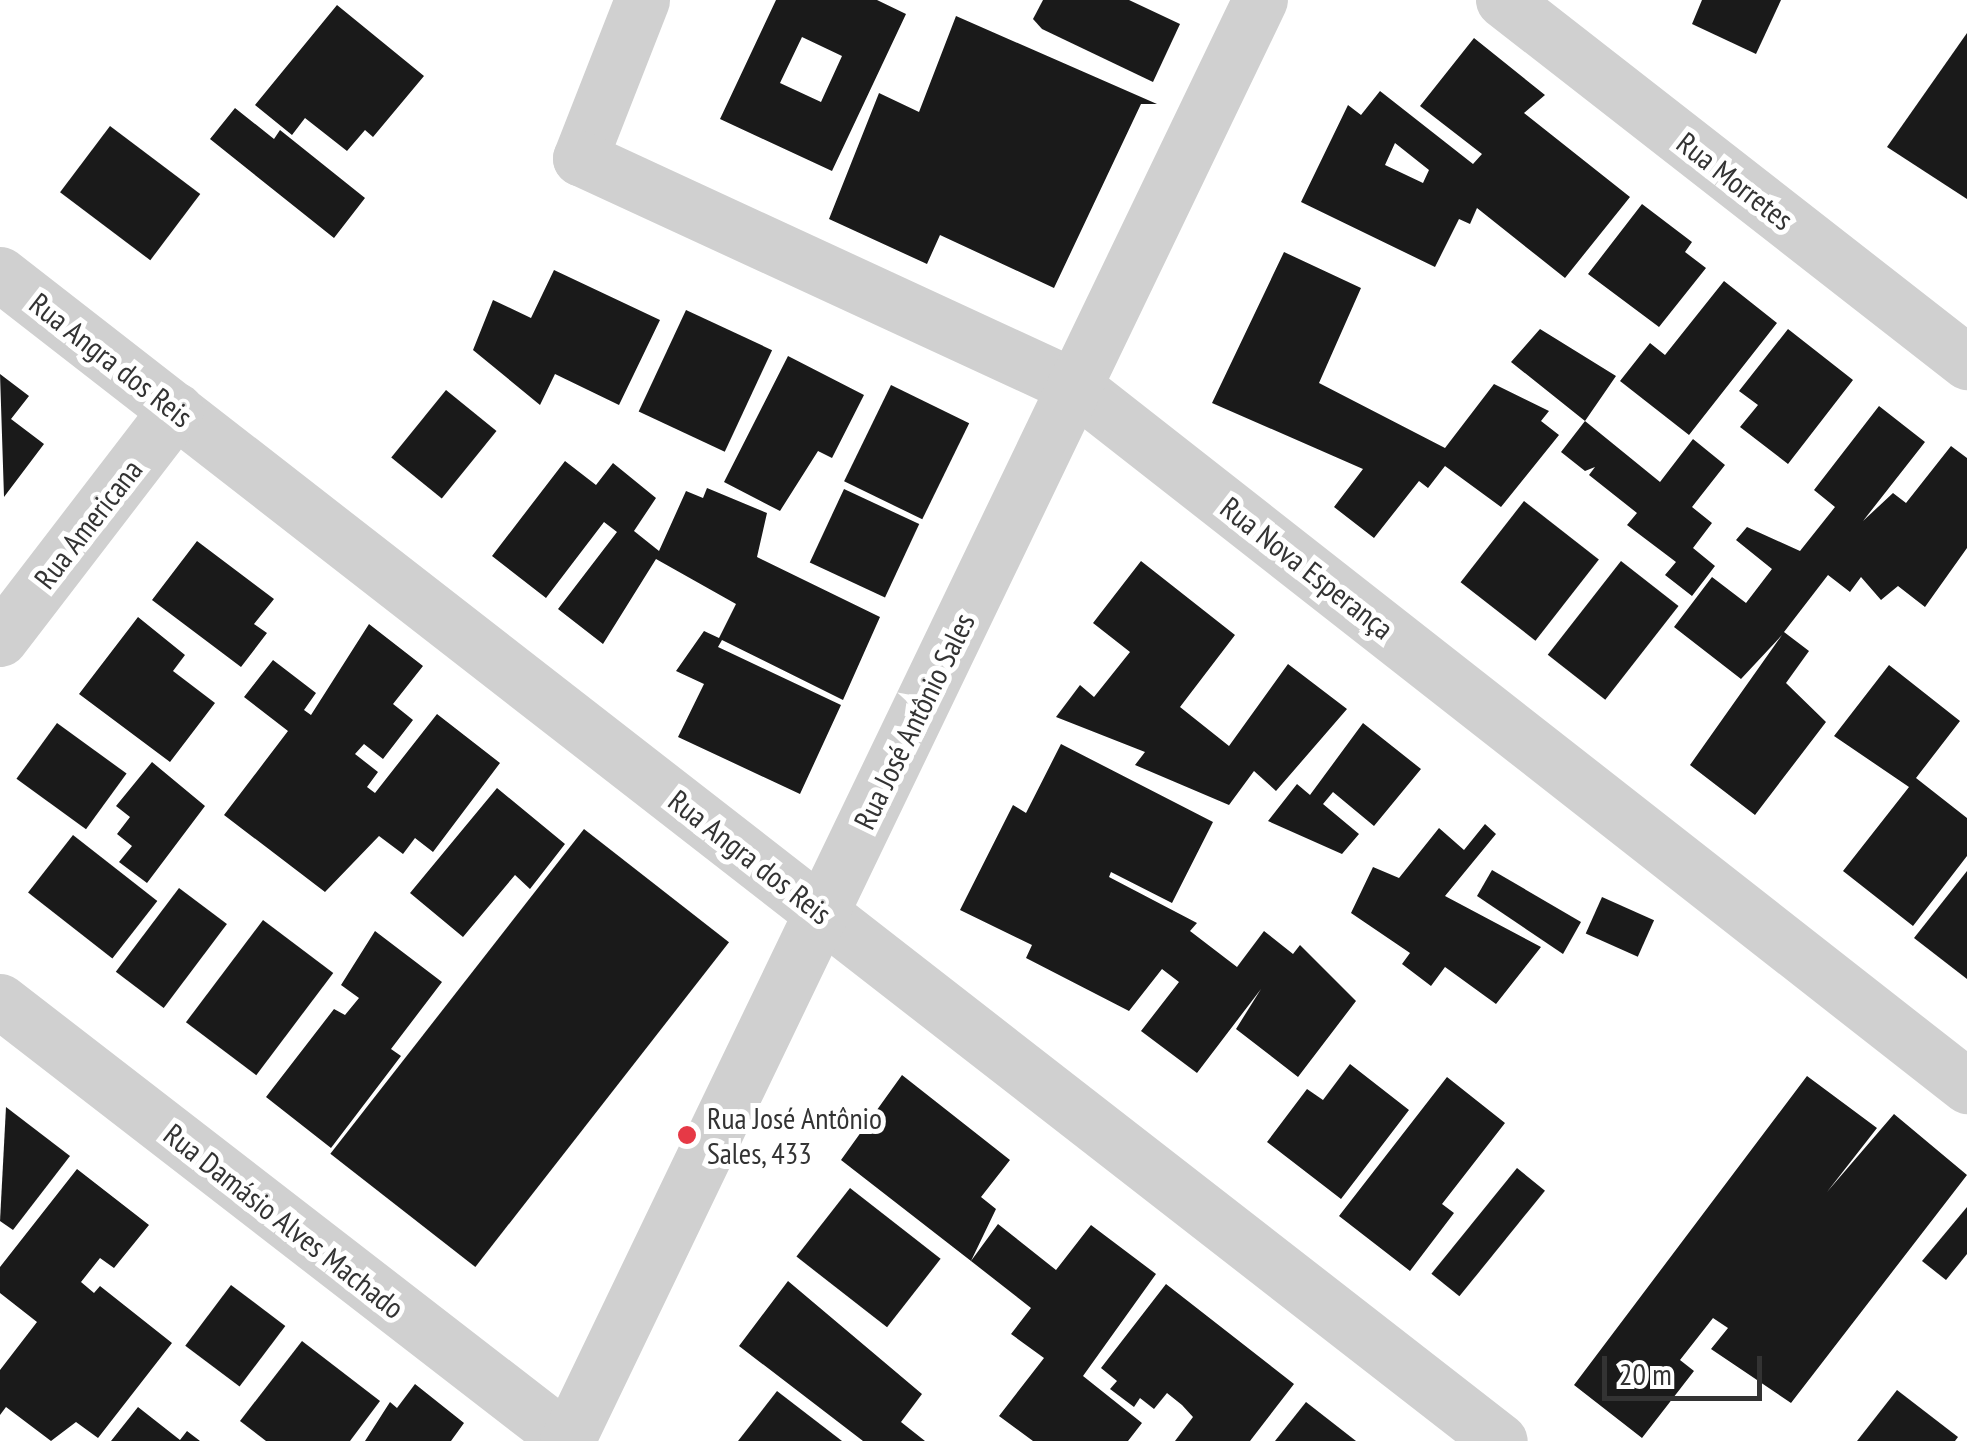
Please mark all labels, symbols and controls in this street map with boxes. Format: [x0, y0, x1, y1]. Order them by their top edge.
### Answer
street label: Rua Morretes [1670, 125, 1800, 237]
street label: Rua Angra dos Reis [22, 285, 200, 435]
street label: Rua Americana [26, 452, 150, 596]
street label: Rua Nova Esperança [1214, 489, 1400, 647]
street label: Rua José Antônio Sales [846, 607, 982, 835]
street label: Rua Angra dos Reis [661, 782, 839, 932]
place label: Rua José Antônio Sales, 433 [707, 1100, 883, 1170]
street label: Rua Damásio Alves Machado [156, 1116, 412, 1326]
marker: Rua José Antônio Sales, 433 [676, 1124, 698, 1146]
scale bar [1607, 1336, 1767, 1398]
text: 20 m [1619, 1354, 1672, 1393]

